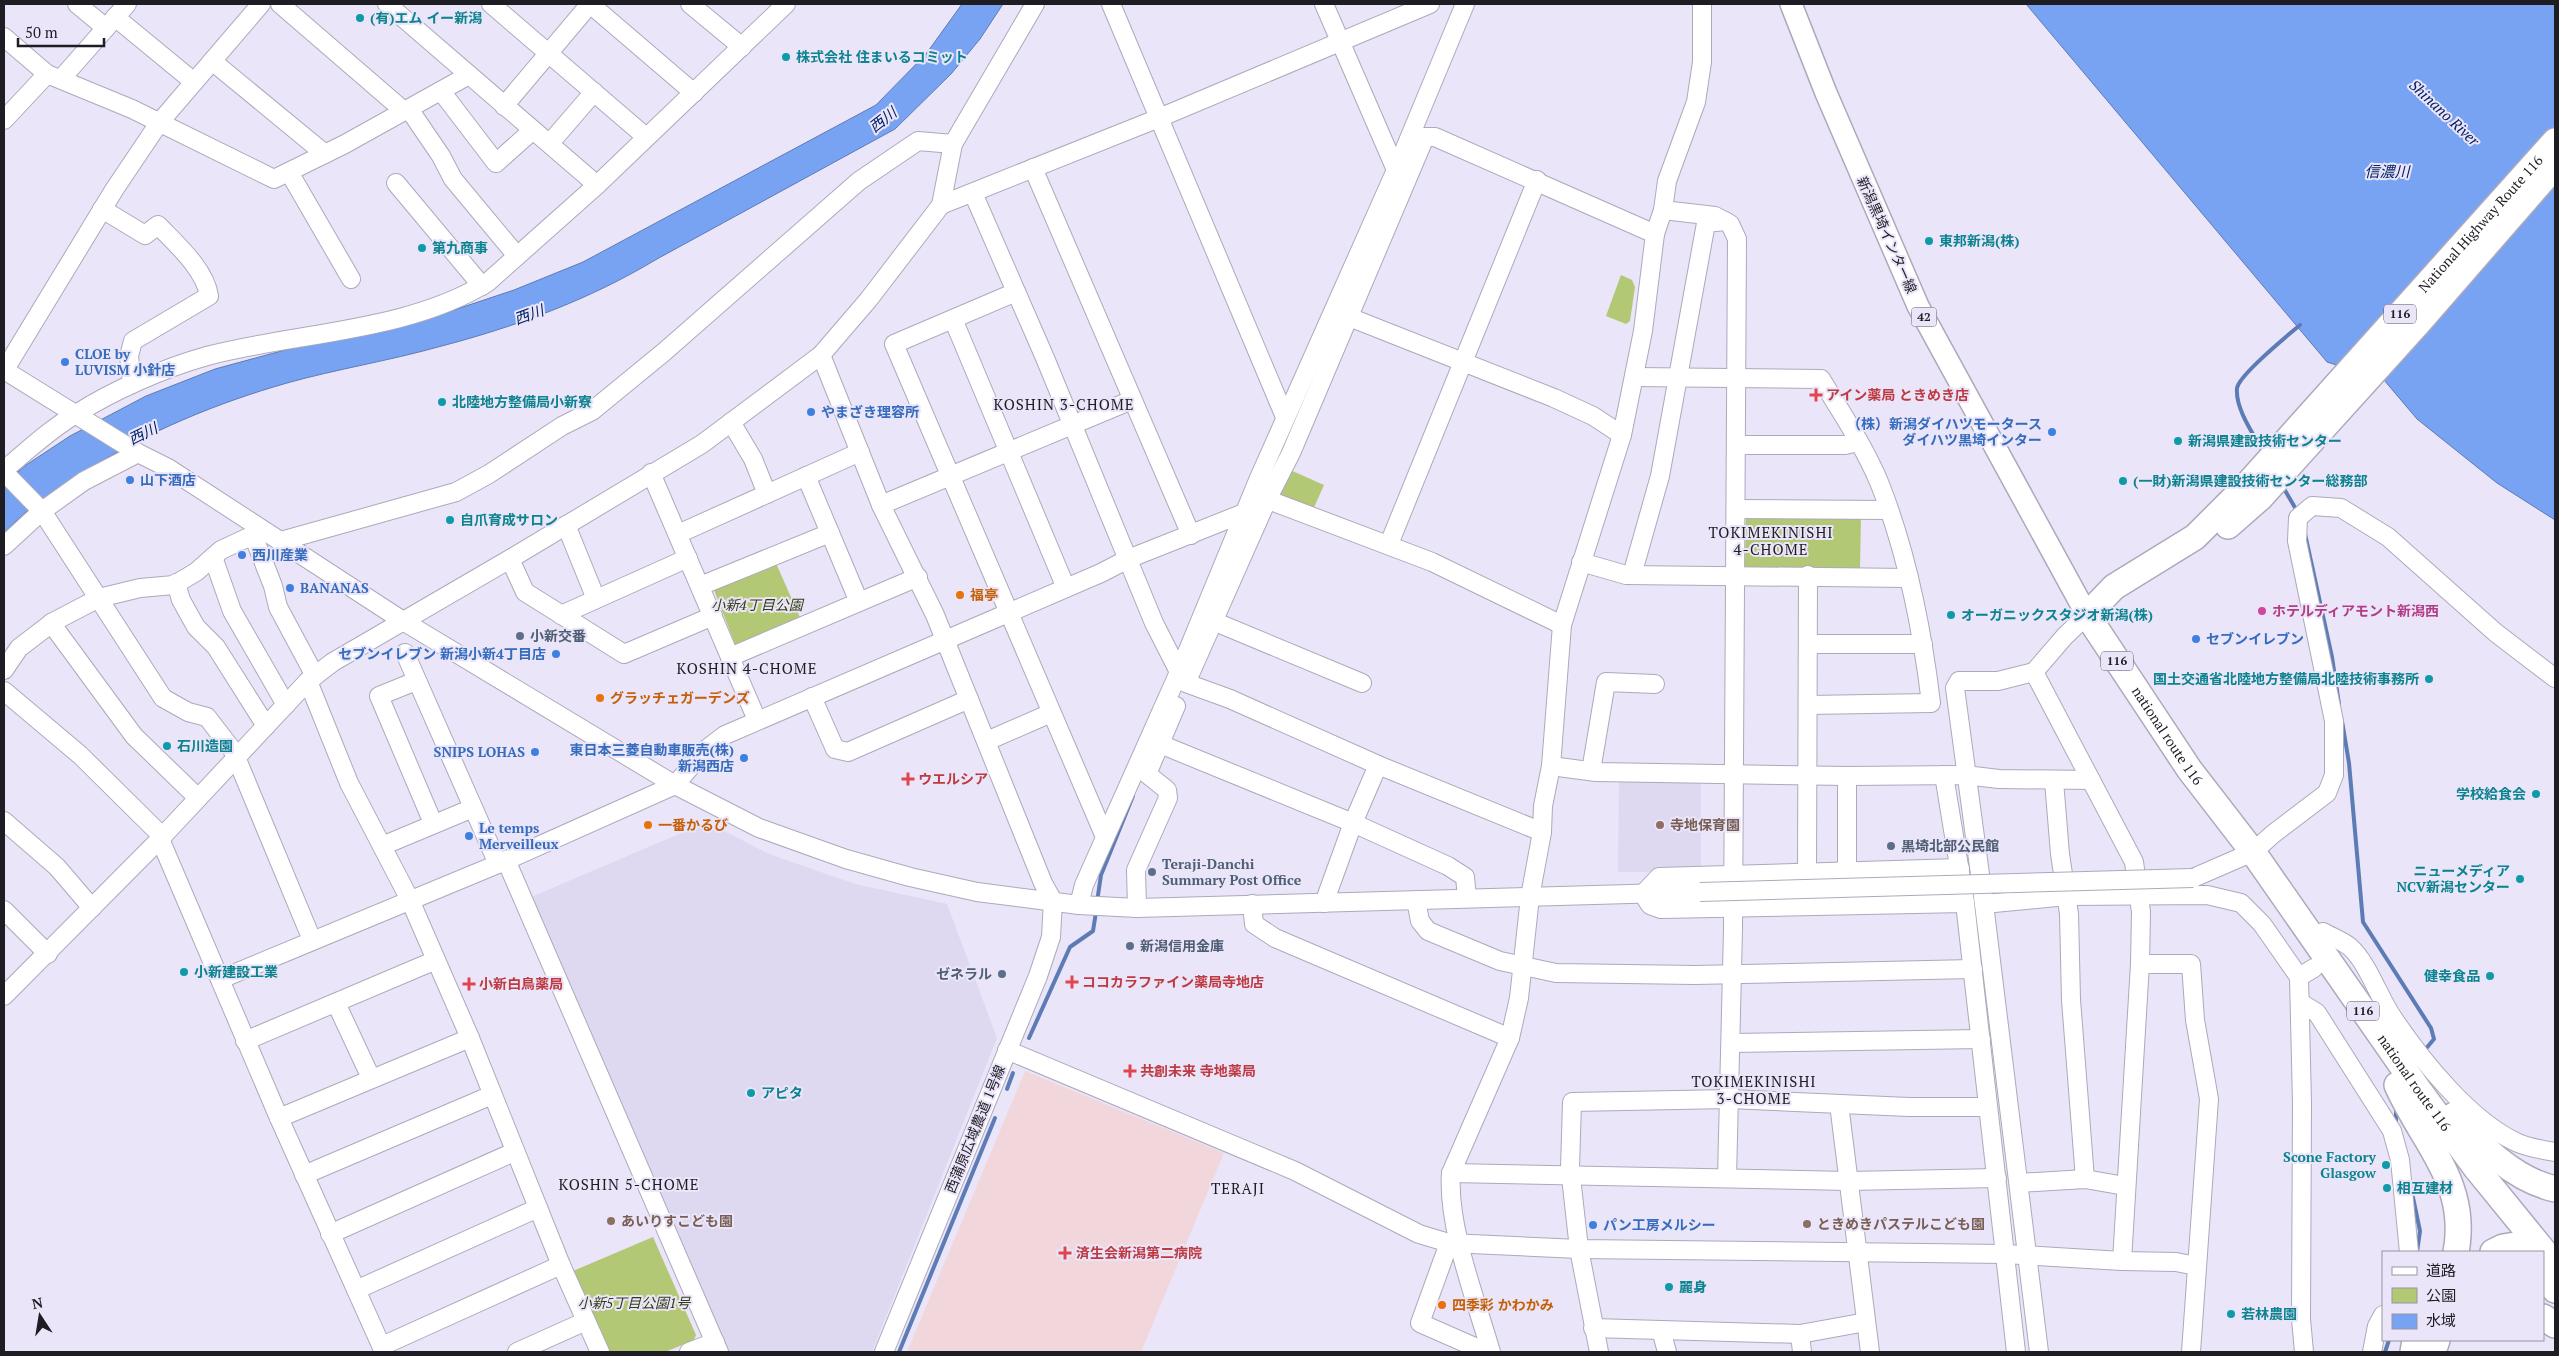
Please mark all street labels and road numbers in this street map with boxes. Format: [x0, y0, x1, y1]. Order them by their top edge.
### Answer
street label: National Highway Route 116 [2414, 151, 2547, 296]
street label: 新潟黒埼インター線 [1853, 173, 1922, 296]
road number: 116 [2384, 304, 2416, 324]
road number: 42 [1912, 308, 1936, 326]
road number: 116 [2101, 651, 2133, 670]
street label: national route 116 [2128, 682, 2208, 789]
road number: 116 [2347, 1001, 2379, 1020]
street label: national route 116 [2374, 1030, 2456, 1135]
street label: 西蒲原広域農道 1号線 [940, 1062, 1009, 1196]

